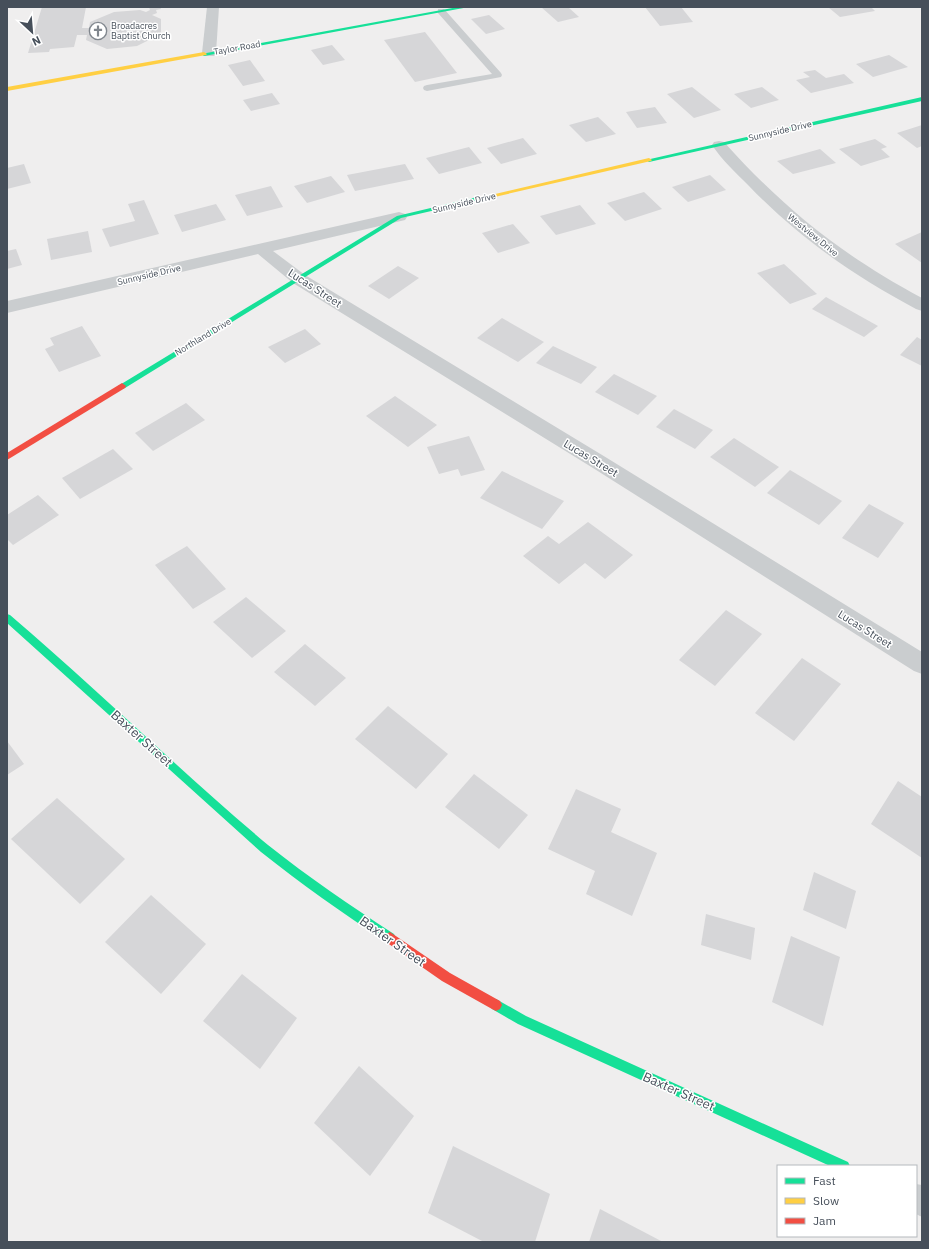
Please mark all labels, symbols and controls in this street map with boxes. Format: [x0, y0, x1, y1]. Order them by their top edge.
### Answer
north arrow [12, 12, 52, 52]
place label: Broadacres Baptist Church [111, 20, 171, 41]
church icon: Broadacres Baptist Church [88, 21, 108, 41]
text: N [30, 33, 43, 49]
street label: Taylor Road [213, 38, 261, 57]
street label: Sunnyside Drive [747, 118, 813, 143]
street label: Sunnyside Drive [431, 190, 497, 215]
street label: Westview Drive [786, 211, 841, 258]
street label: Sunnyside Drive [116, 262, 182, 287]
street label: Lucas Street [286, 265, 345, 311]
street label: Northland Drive [173, 315, 233, 358]
street label: Lucas Street [561, 436, 621, 480]
street label: Lucas Street [835, 607, 895, 651]
street label: Baxter Street [107, 706, 176, 771]
street label: Baxter Street [356, 912, 429, 971]
street label: Baxter Street [640, 1068, 718, 1115]
legend [777, 1165, 917, 1237]
text: Fast [813, 1173, 836, 1188]
text: Slow [813, 1193, 839, 1208]
text: Jam [813, 1213, 836, 1228]

